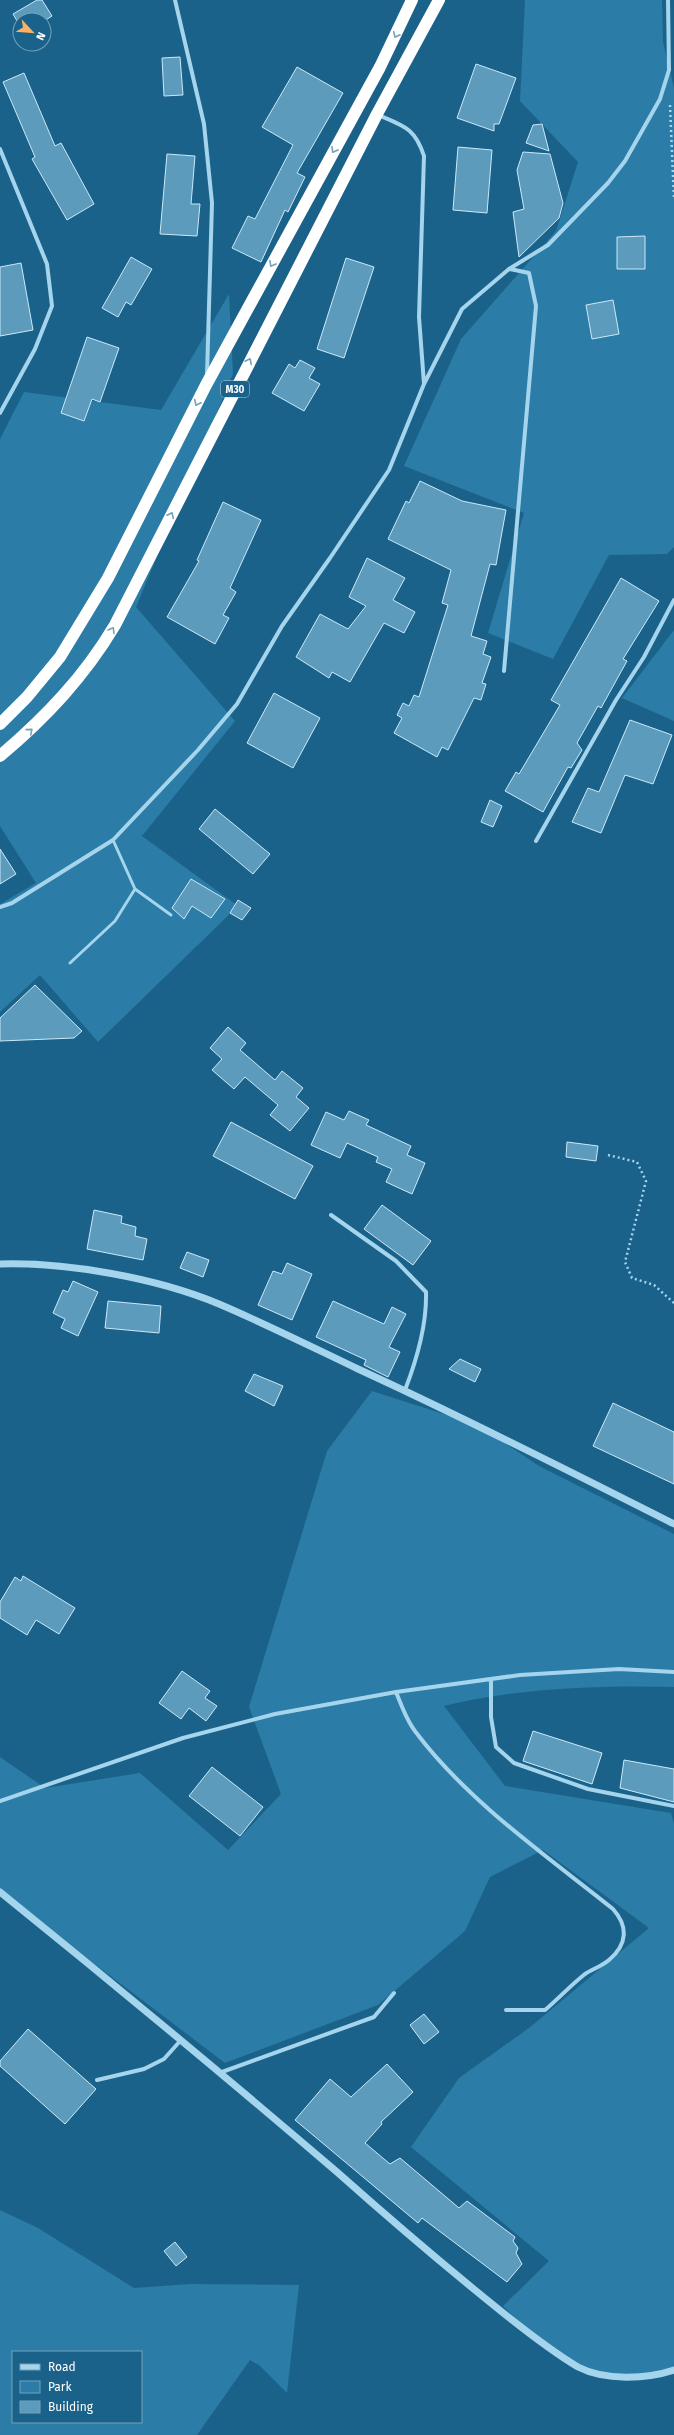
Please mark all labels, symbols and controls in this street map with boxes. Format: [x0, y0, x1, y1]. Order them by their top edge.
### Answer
north arrow [12, 12, 52, 52]
text: N [33, 30, 48, 42]
one-way arrow [393, 31, 400, 38]
one-way arrow [332, 146, 339, 153]
one-way arrow [270, 260, 277, 267]
one-way arrow [244, 358, 252, 366]
road number: M30 [221, 381, 249, 397]
one-way arrow [194, 399, 202, 406]
one-way arrow [166, 511, 174, 519]
one-way arrow [107, 627, 114, 634]
one-way arrow [25, 728, 32, 735]
legend [12, 2351, 142, 2423]
text: Road [48, 2360, 76, 2374]
text: Park [48, 2380, 72, 2394]
text: Building [48, 2400, 94, 2414]

